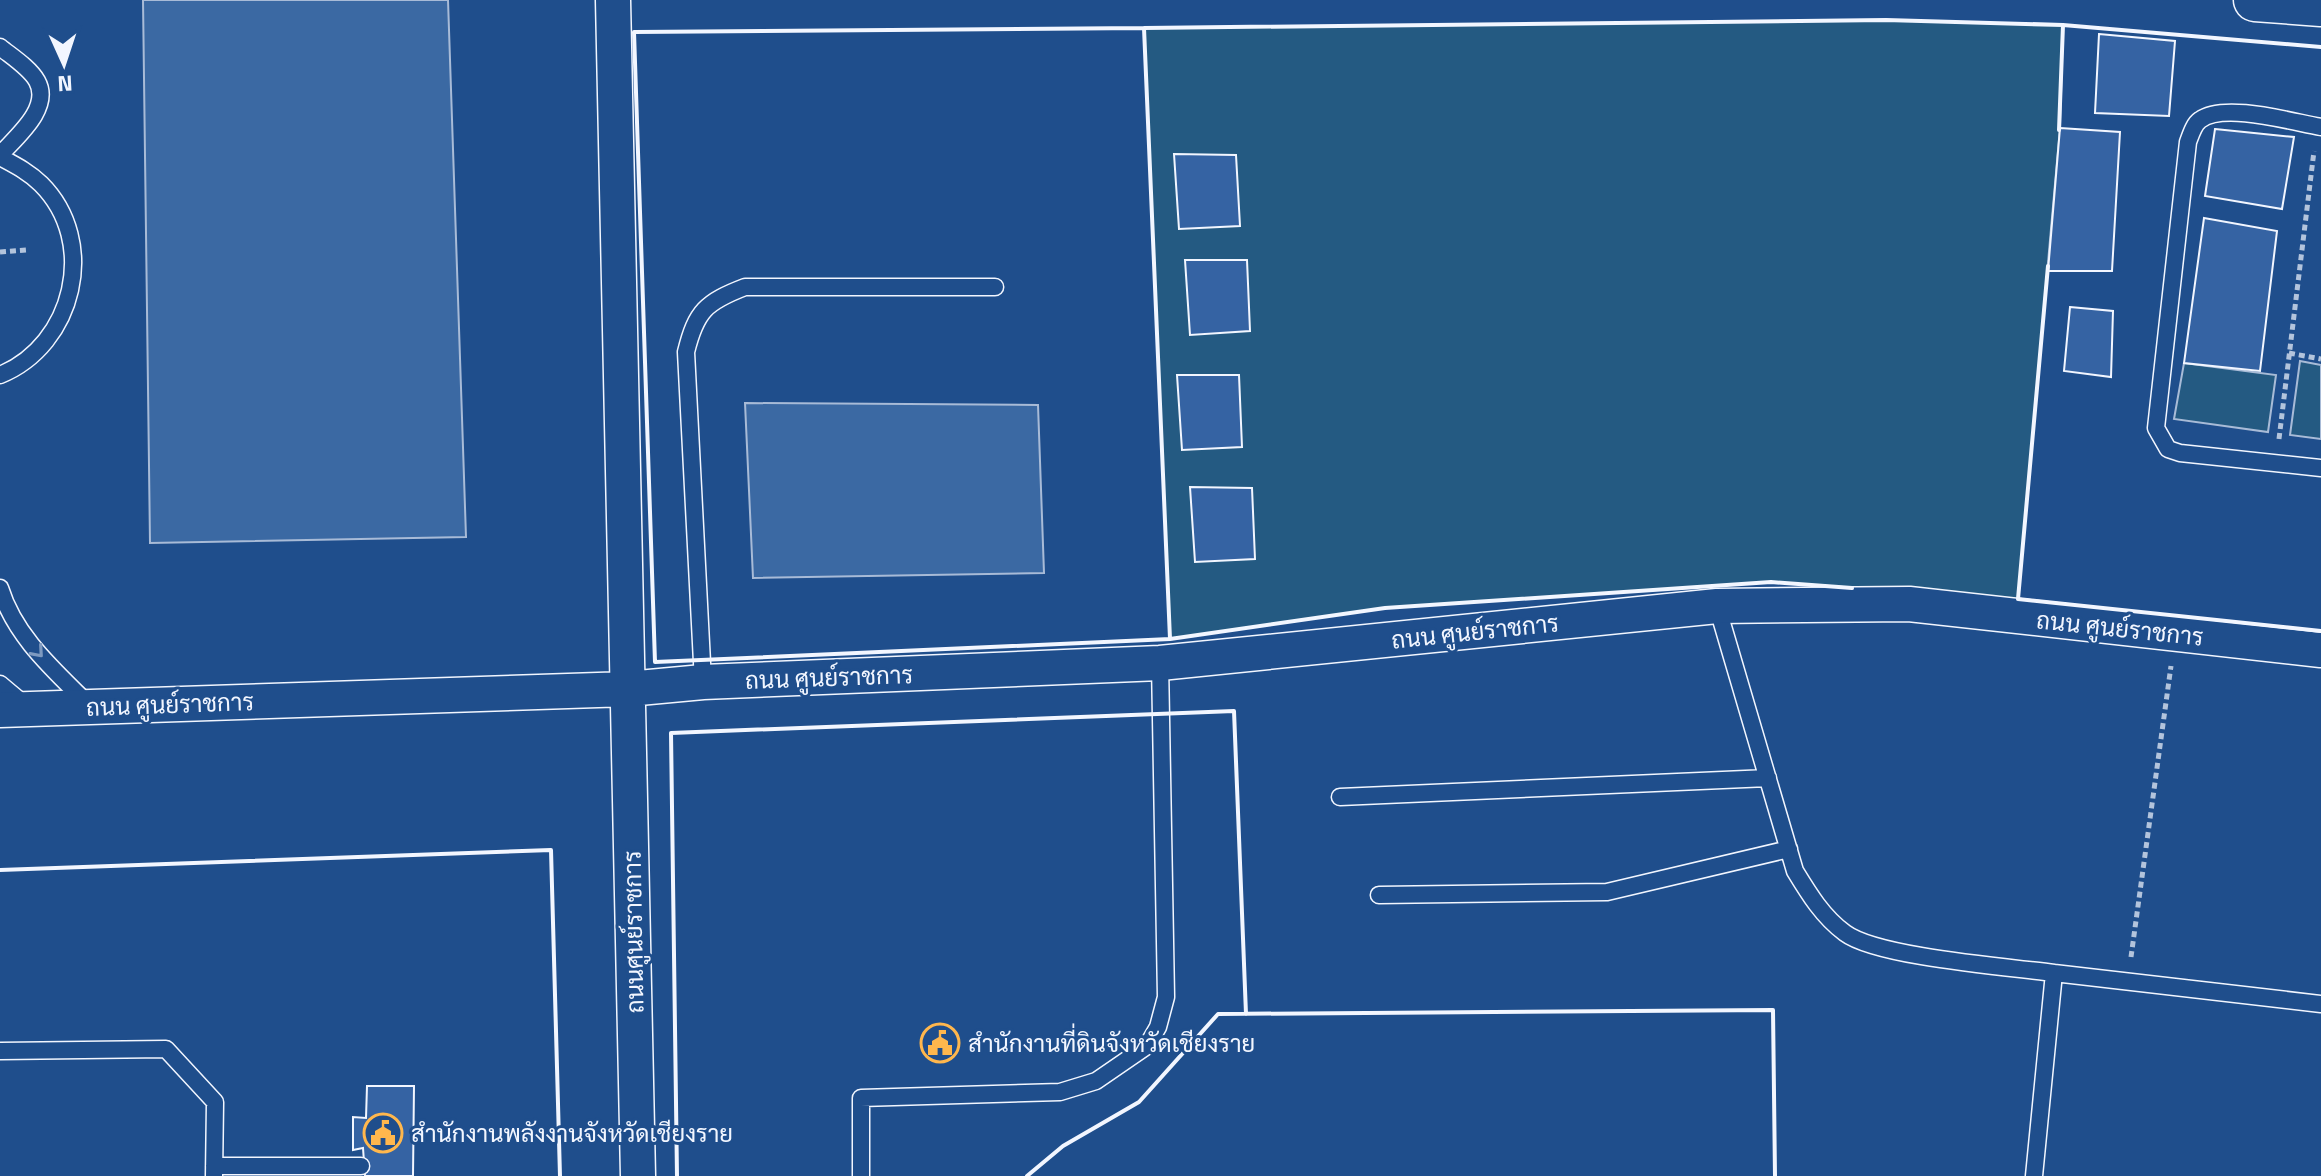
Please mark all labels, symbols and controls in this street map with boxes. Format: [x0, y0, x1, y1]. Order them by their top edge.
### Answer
north arrow [24, 24, 104, 104]
text: N [57, 67, 74, 101]
street label: ถนน ศูนย์ราชการ [2035, 601, 2205, 655]
street label: ถนน ศูนย์ราชการ [1390, 604, 1560, 658]
one-way arrow [28, 643, 43, 658]
street label: ถนน ศูนย์ราชการ [744, 656, 914, 698]
street label: ถนน ศูนย์ราชการ [85, 683, 255, 725]
street label: ถนนศูนย์ราชการ [614, 850, 652, 1014]
public building icon: สำนักงานที่ดินจังหวัดเชียงราย [919, 1022, 961, 1064]
place label: สำนักงานที่ดินจังหวัดเชียงราย [968, 1023, 1255, 1061]
public building icon: สำนักงานพลังงานจังหวัดเชียงราย [362, 1112, 404, 1154]
place label: สำนักงานพลังงานจังหวัดเชียงราย [411, 1115, 733, 1151]

